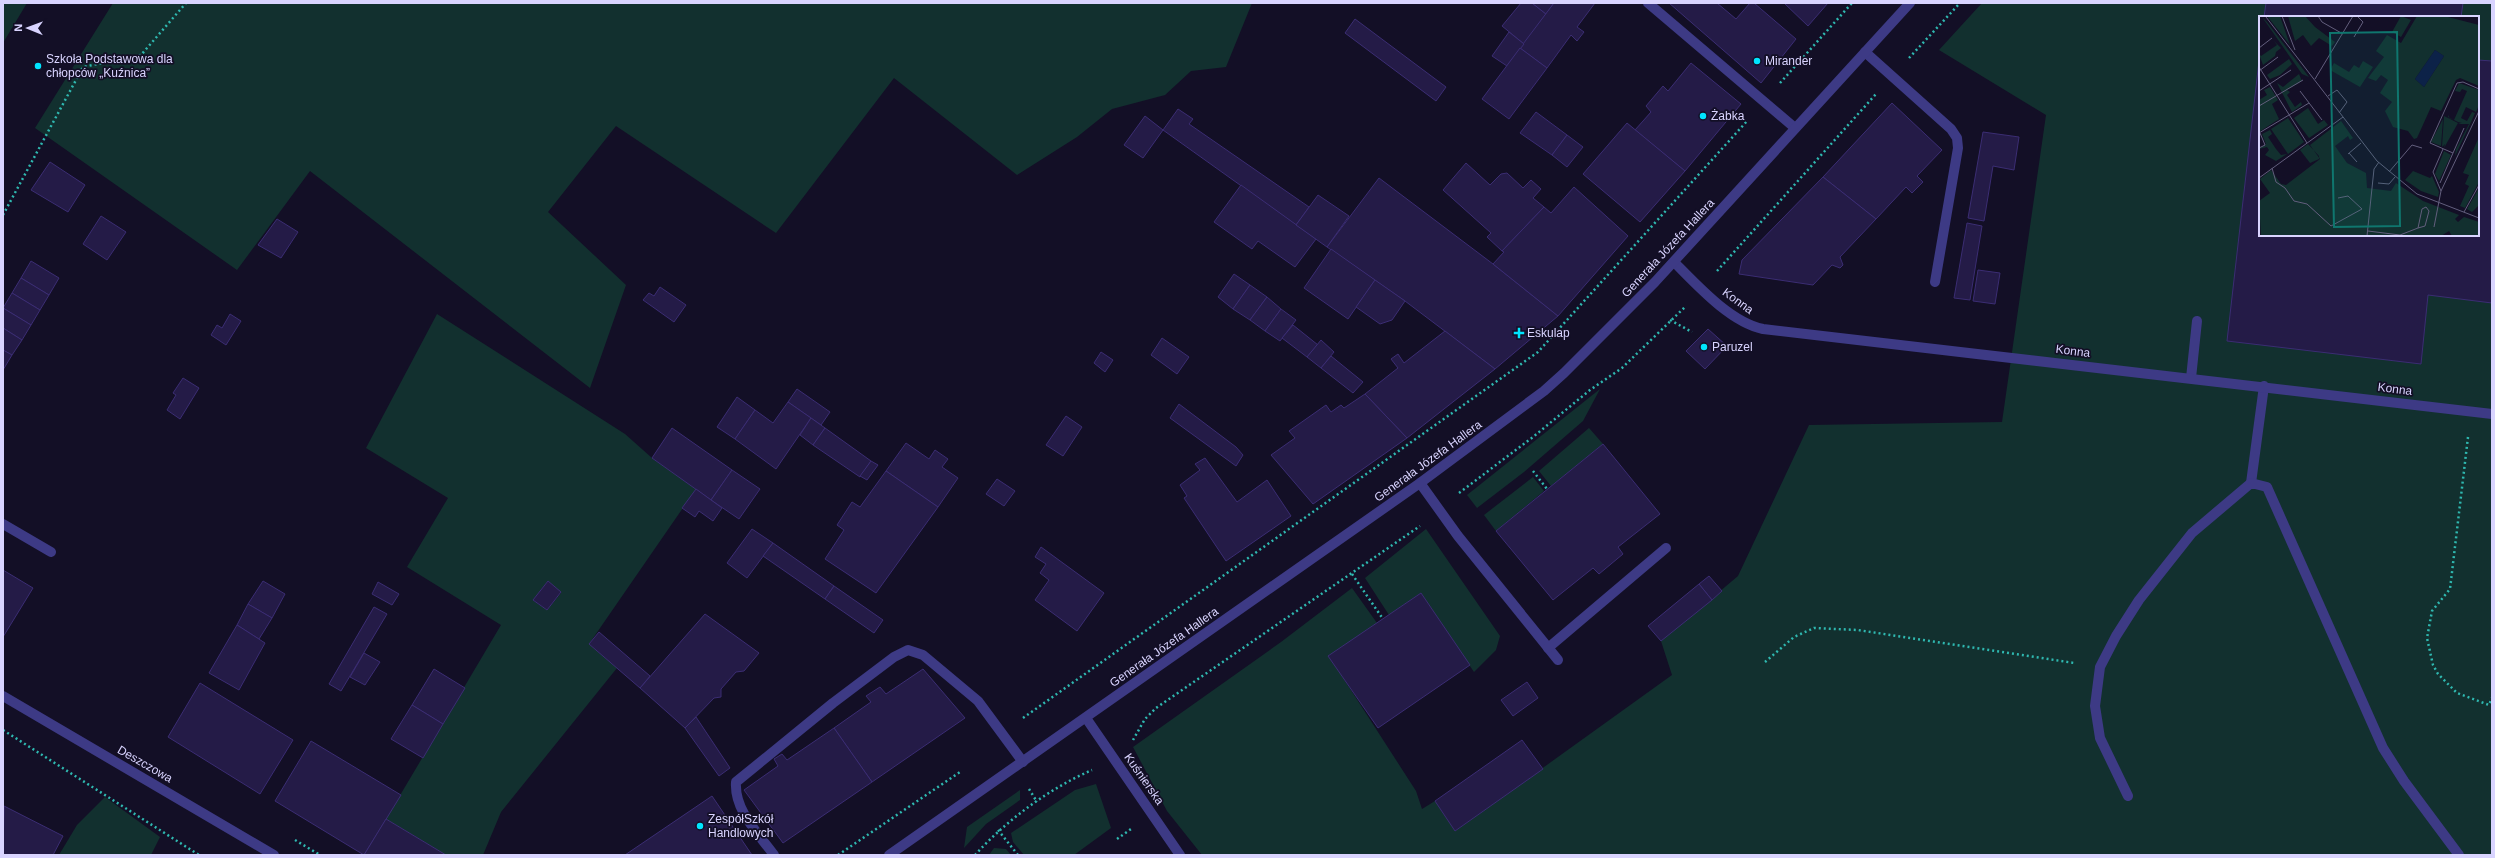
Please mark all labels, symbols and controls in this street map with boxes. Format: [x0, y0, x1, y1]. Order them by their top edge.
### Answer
north arrow [8, 8, 48, 48]
inset map [2259, 16, 2479, 236]
text: N [12, 24, 24, 32]
place label: Szkoła Podstawowa dla chłopców „Kuźnica” [46, 52, 173, 80]
place label: Mirander [1765, 54, 1812, 68]
marker: Mirander [1752, 56, 1762, 66]
marker: Szkoła Podstawowa dla chłopców „Kuźnica” [33, 61, 43, 71]
place label: Żabka [1711, 109, 1745, 123]
marker: Żabka [1698, 111, 1708, 121]
street label: Generała Józefa Hallera [1619, 196, 1717, 300]
street label: Konna [1720, 285, 1756, 317]
place label: Eskulap [1527, 326, 1570, 340]
marker: Eskulap [1514, 328, 1524, 338]
place label: Paruzel [1712, 340, 1753, 354]
marker: Paruzel [1699, 342, 1709, 352]
street label: Konna [2055, 342, 2091, 360]
street label: Konna [2377, 380, 2413, 398]
street label: Generała Józefa Hallera [1372, 417, 1485, 505]
street label: Generała Józefa Hallera [1107, 604, 1221, 690]
street label: Deszczowa [115, 743, 175, 786]
street label: Kuśnierska [1121, 751, 1167, 808]
place label: ZespółSzkół Handlowych [708, 812, 774, 840]
marker: ZespółSzkół Handlowych [695, 821, 705, 831]

